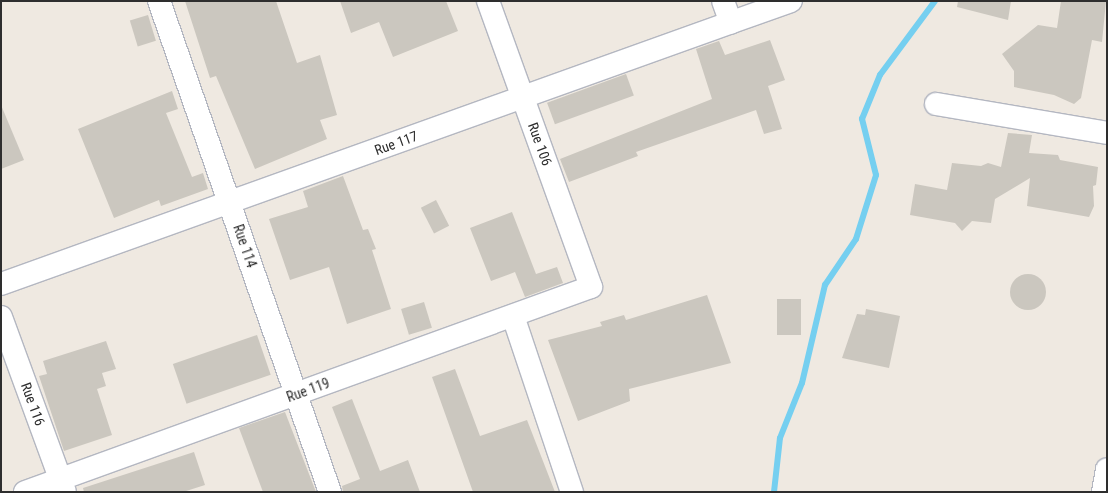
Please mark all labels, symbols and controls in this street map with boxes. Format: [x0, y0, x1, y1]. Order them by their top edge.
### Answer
street label: Rue 106 [524, 120, 556, 168]
street label: Rue 117 [372, 127, 420, 159]
street label: Rue 114 [230, 222, 260, 270]
street label: Rue 119 [284, 374, 332, 406]
street label: Rue 116 [17, 380, 49, 428]

